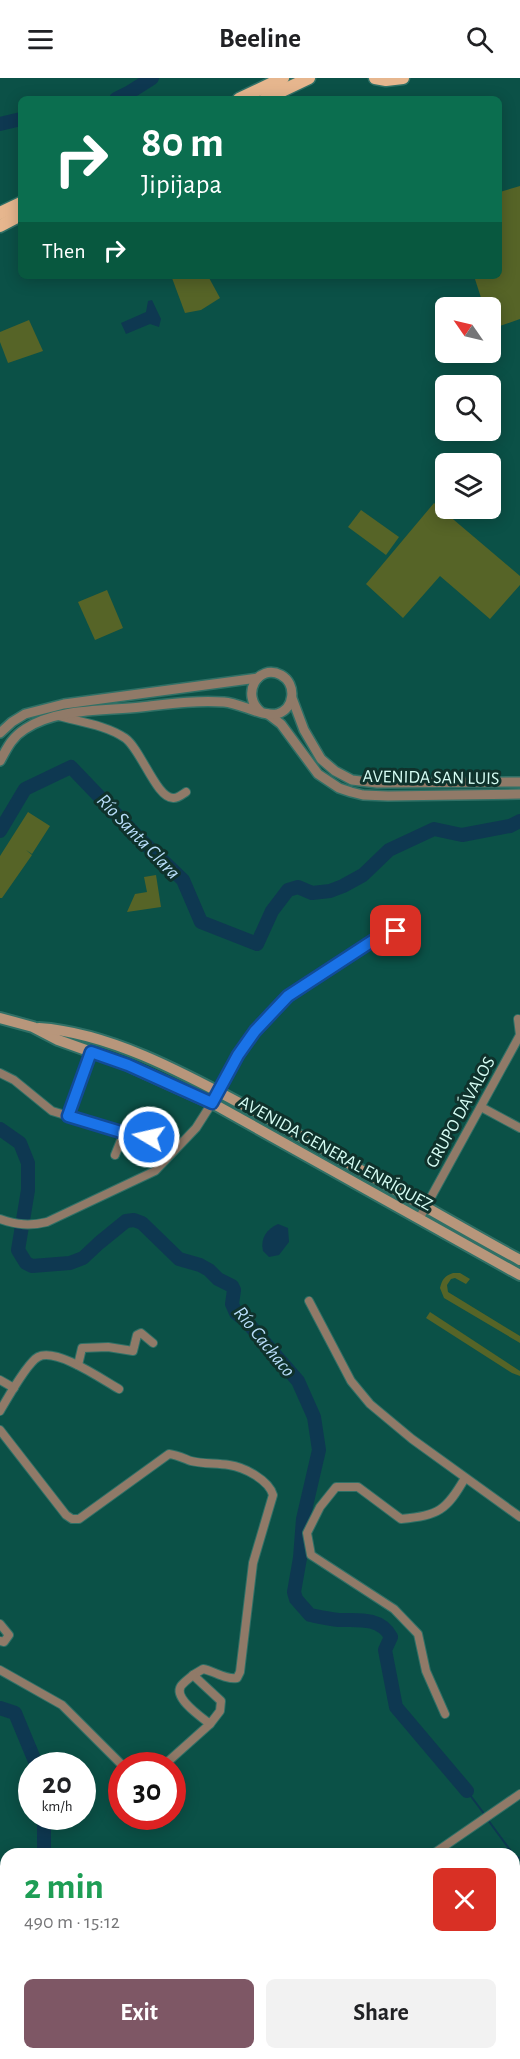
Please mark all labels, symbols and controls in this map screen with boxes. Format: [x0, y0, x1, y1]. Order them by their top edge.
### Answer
icon: menu [24, 23, 57, 56]
icon: search [463, 23, 496, 56]
text: Beeline [219, 25, 301, 52]
icon: right [42, 120, 120, 198]
text: 80 m [141, 122, 224, 164]
text: Jipijapa [141, 171, 222, 198]
icon: right [98, 234, 131, 267]
text: Then [42, 240, 86, 262]
north arrow [435, 297, 501, 363]
map controls [435, 297, 501, 519]
button: search [435, 375, 501, 441]
button: layers [435, 453, 501, 519]
street label: AVENIDA SAN LUIS [362, 768, 500, 788]
water label: Río Santa Clara [93, 790, 184, 883]
pin [370, 905, 421, 956]
icon: arrive [379, 914, 412, 947]
street label: GRUPO DÁVALOS [420, 1053, 499, 1171]
street label: AVENIDA GENERAL ENRÍQUEZ [236, 1090, 437, 1215]
position arrow [117, 1105, 181, 1169]
water label: Río Cachaco [230, 1303, 299, 1381]
speed limit sign: 30 [108, 1752, 186, 1830]
text: 20 [42, 1769, 72, 1799]
text: km/h [42, 1799, 72, 1814]
button: close [433, 1868, 496, 1931]
text: 2 min [24, 1869, 104, 1905]
text: 490 m · 15:12 [24, 1912, 120, 1932]
button: Exit [24, 1979, 254, 2048]
button: Share [266, 1979, 496, 2048]

